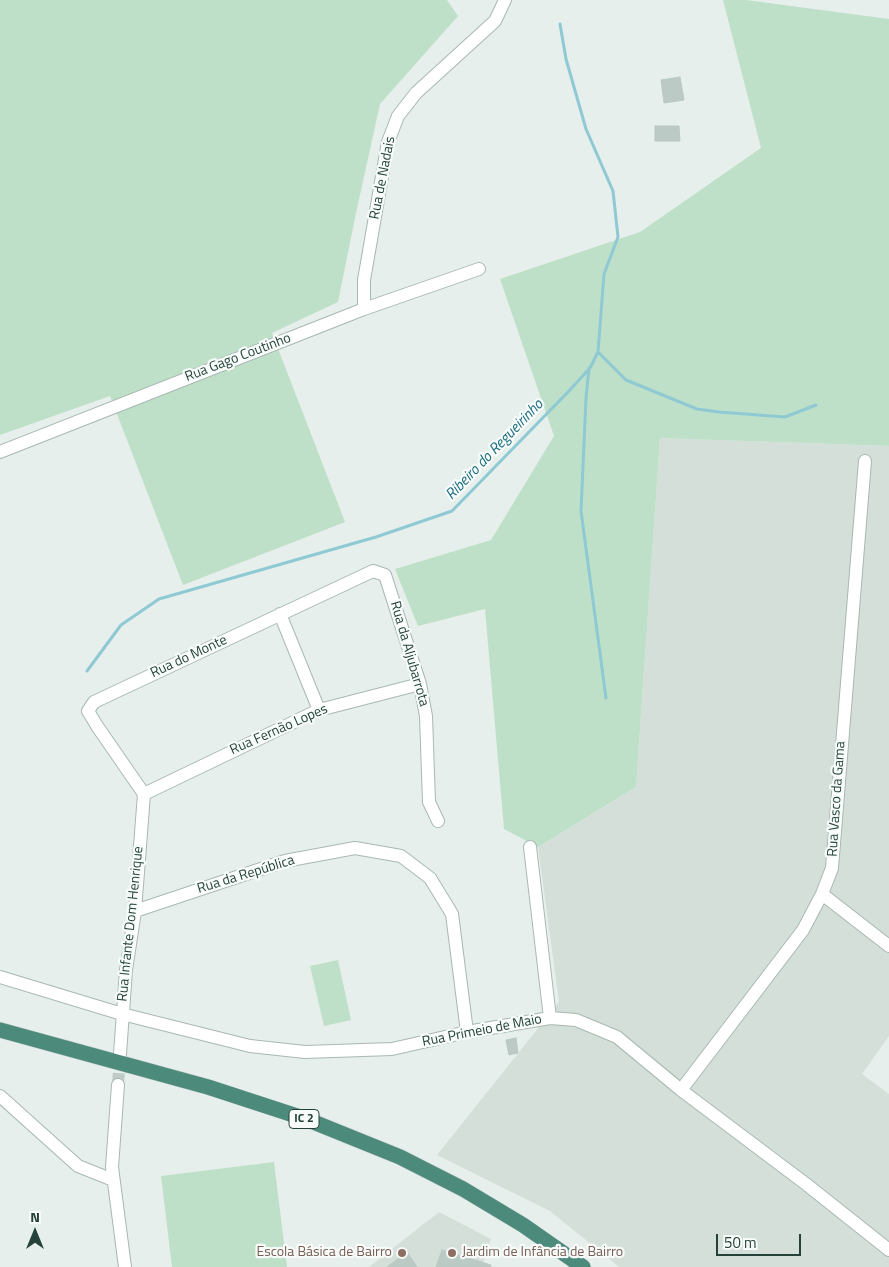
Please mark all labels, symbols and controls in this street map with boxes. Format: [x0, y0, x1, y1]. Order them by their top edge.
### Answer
street label: Rua de Nadais [367, 135, 399, 221]
street label: Rua Gago Coutinho [183, 330, 293, 386]
water label: Ribeiro do Regueirinho [442, 396, 548, 504]
street label: Rua da Aljubarrota [386, 599, 432, 709]
street label: Rua do Monte [148, 632, 230, 682]
street label: Rua Fernão Lopes [228, 701, 330, 759]
street label: Rua Vasco da Gama [825, 741, 849, 857]
street label: Rua Infante Dom Henrique [114, 845, 148, 1003]
street label: Rua da República [195, 852, 297, 898]
street label: Rua Primeio de Maio [421, 1011, 543, 1051]
road number: IC 2 [289, 1110, 319, 1128]
text: N [30, 1206, 40, 1227]
north arrow [10, 1207, 60, 1257]
scale bar [719, 1224, 804, 1256]
text: 50 m [724, 1231, 757, 1254]
place label: Escola Básica de Bairro [256, 1245, 392, 1261]
place label: Jardim de Infância de Bairro [462, 1245, 623, 1261]
marker: Escola Básica de Bairro [396, 1247, 408, 1259]
marker: Jardim de Infância de Bairro [446, 1247, 458, 1259]

